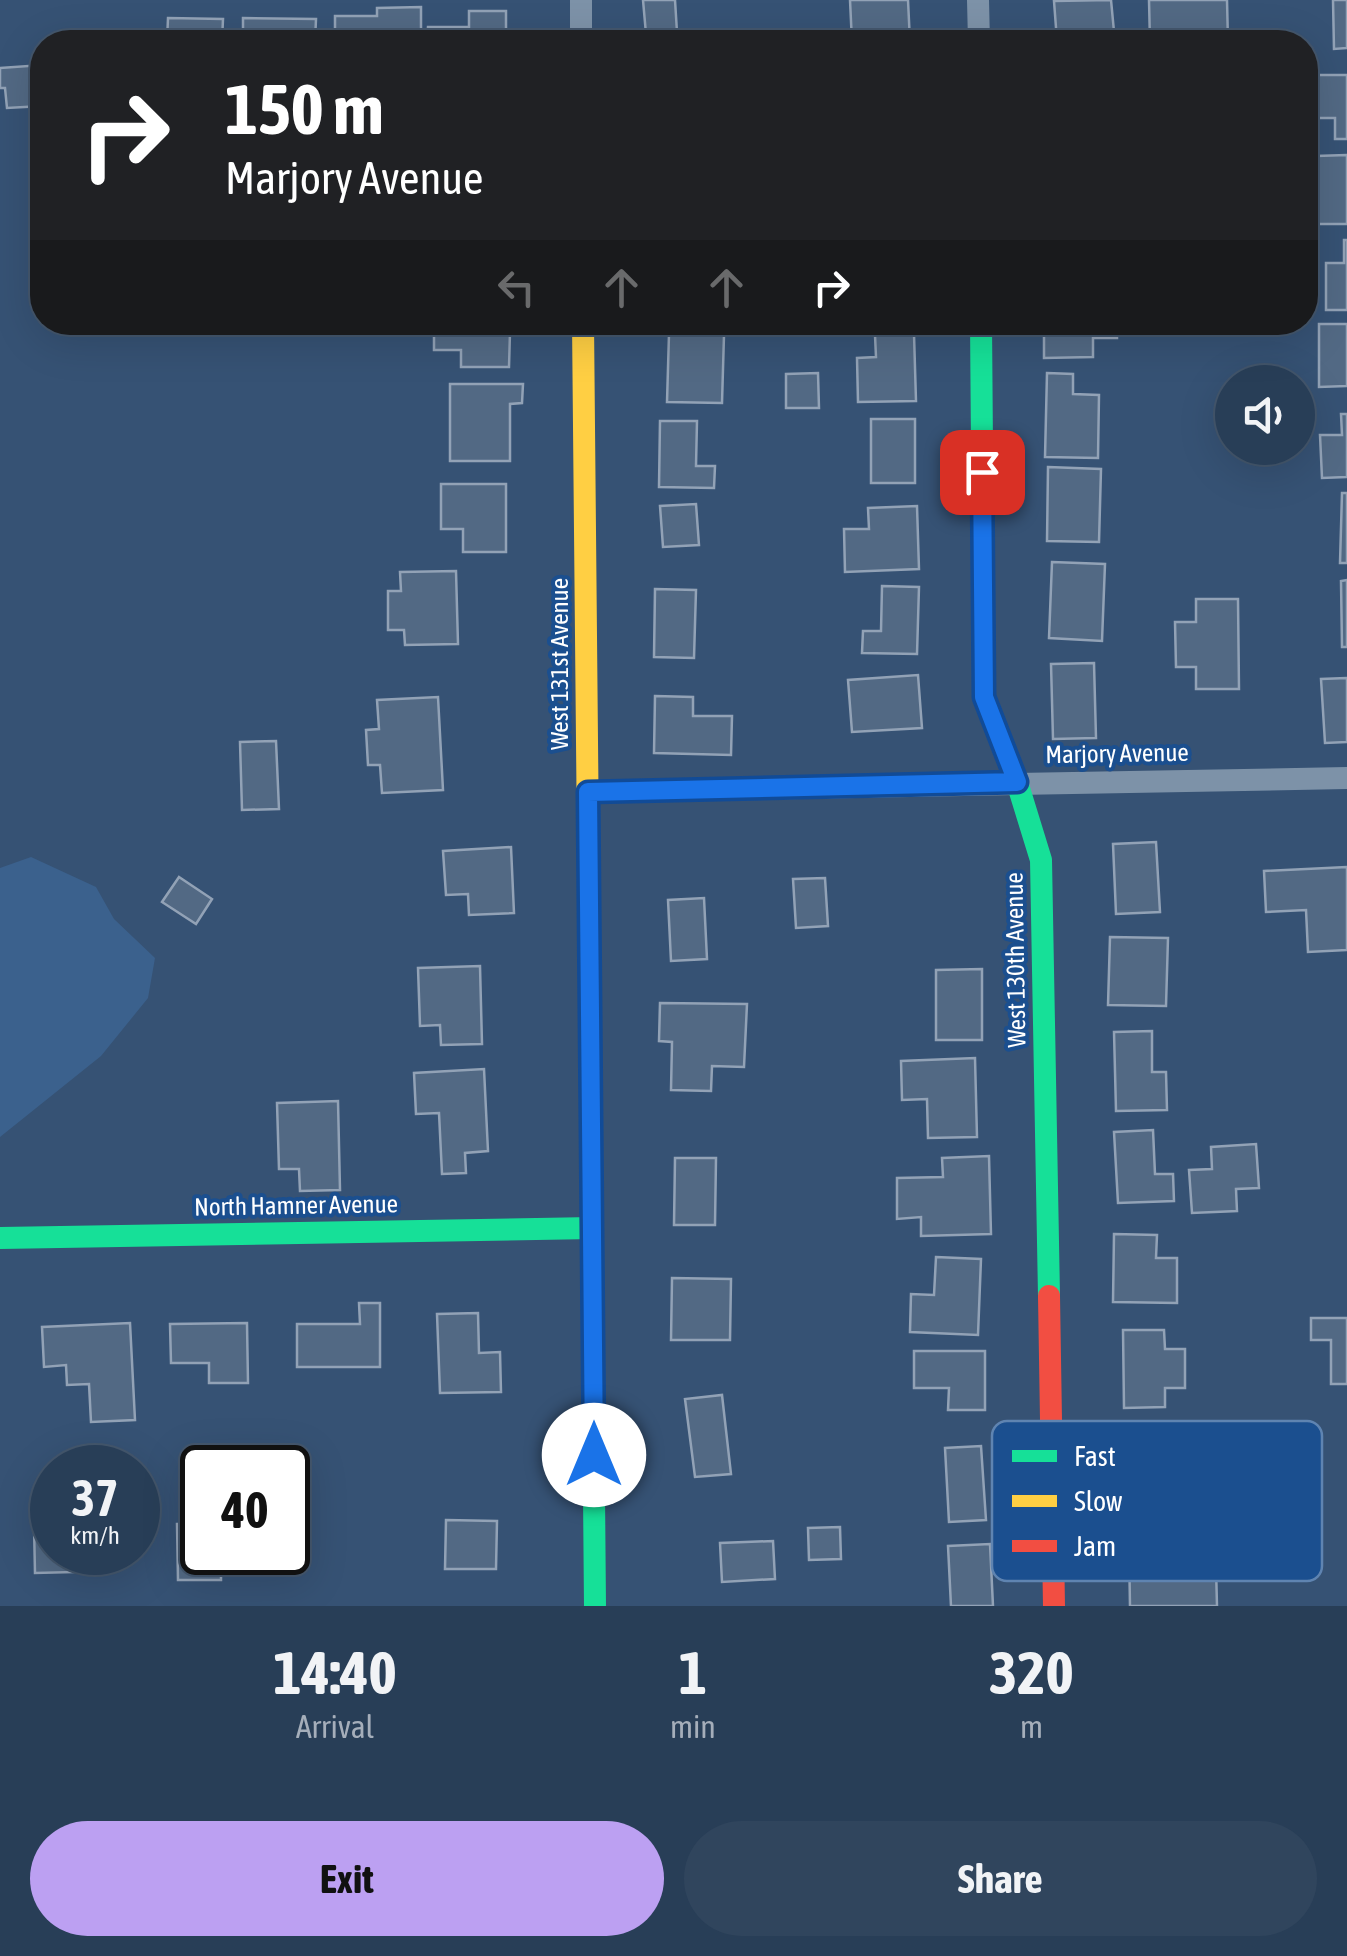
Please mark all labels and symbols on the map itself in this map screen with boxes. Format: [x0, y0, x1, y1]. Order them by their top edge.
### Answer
pin [940, 430, 1025, 515]
street label: West 131st Avenue [545, 578, 573, 750]
street label: Marjory Avenue [1045, 738, 1189, 768]
street label: West 130th Avenue [999, 872, 1031, 1048]
street label: North Hamner Avenue [194, 1189, 398, 1221]
position arrow [542, 1403, 646, 1507]
legend [992, 1421, 1322, 1581]
text: Fast [1074, 1440, 1116, 1472]
speed limit sign: 40 [180, 1445, 310, 1575]
text: Slow [1074, 1485, 1123, 1517]
text: Jam [1074, 1530, 1116, 1562]

